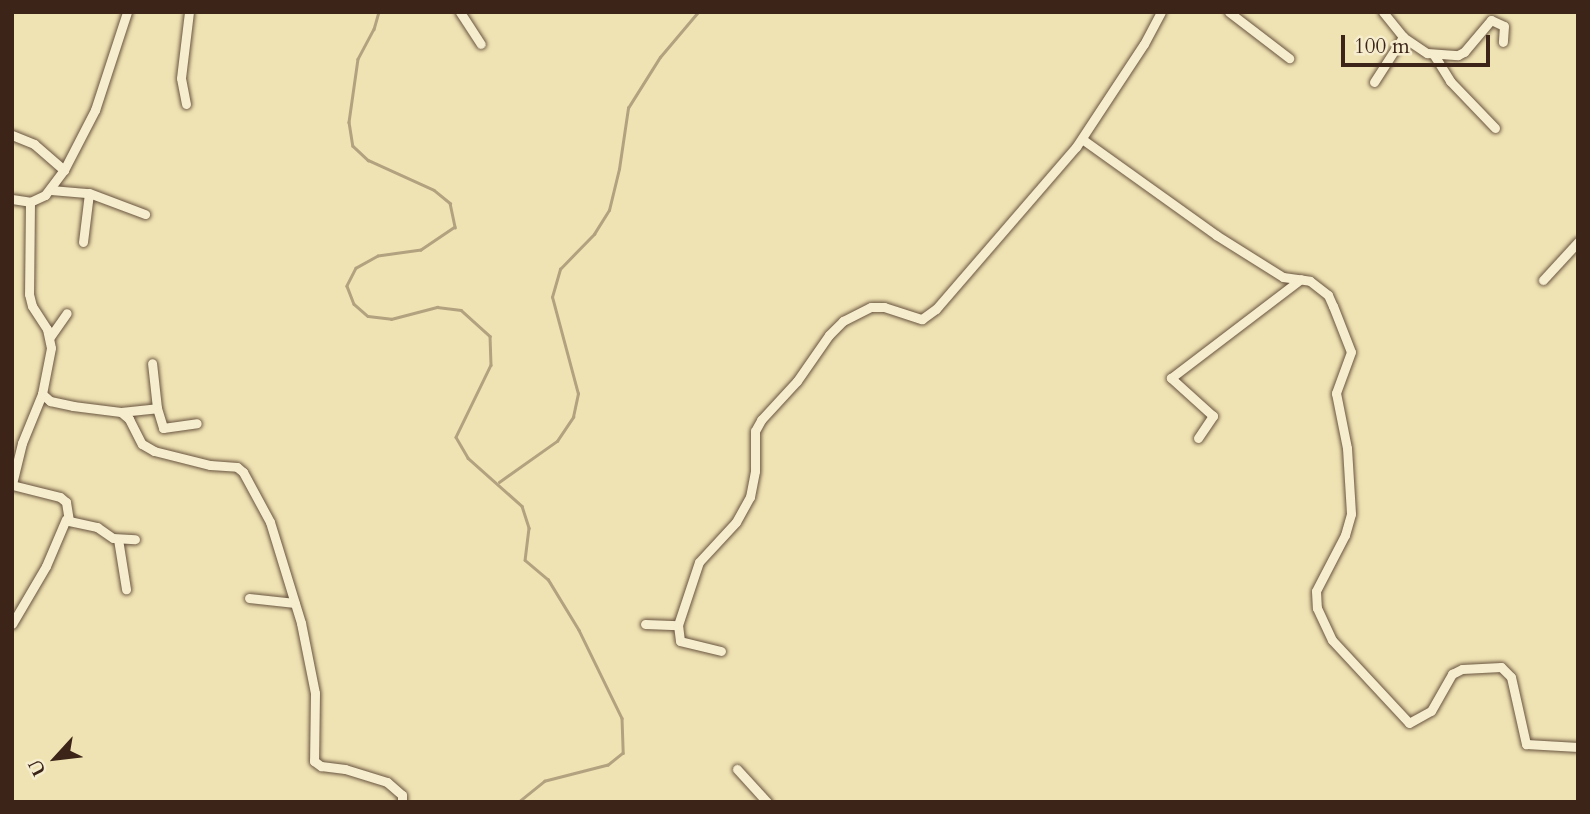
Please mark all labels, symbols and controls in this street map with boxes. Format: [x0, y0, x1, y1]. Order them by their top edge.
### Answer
scale bar [1345, 21, 1494, 65]
text: 100 m [1354, 32, 1410, 61]
north arrow [21, 723, 91, 793]
text: U [22, 755, 52, 780]

